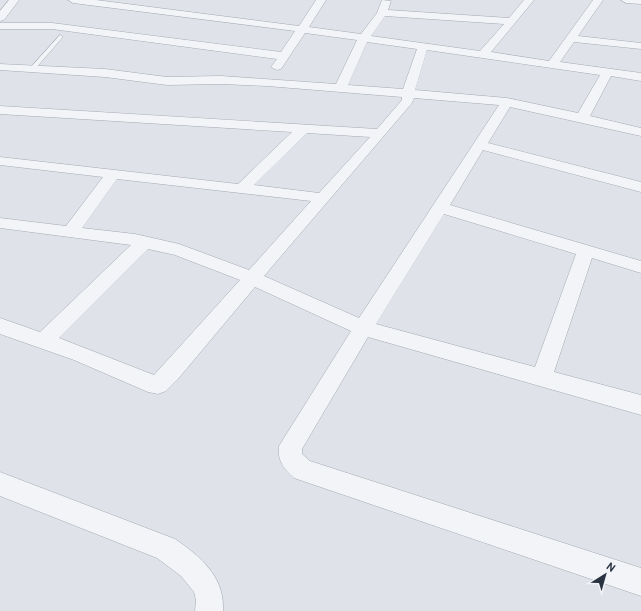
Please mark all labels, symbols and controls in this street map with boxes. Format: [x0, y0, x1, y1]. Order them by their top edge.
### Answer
north arrow [585, 555, 625, 595]
text: N [603, 560, 618, 576]

